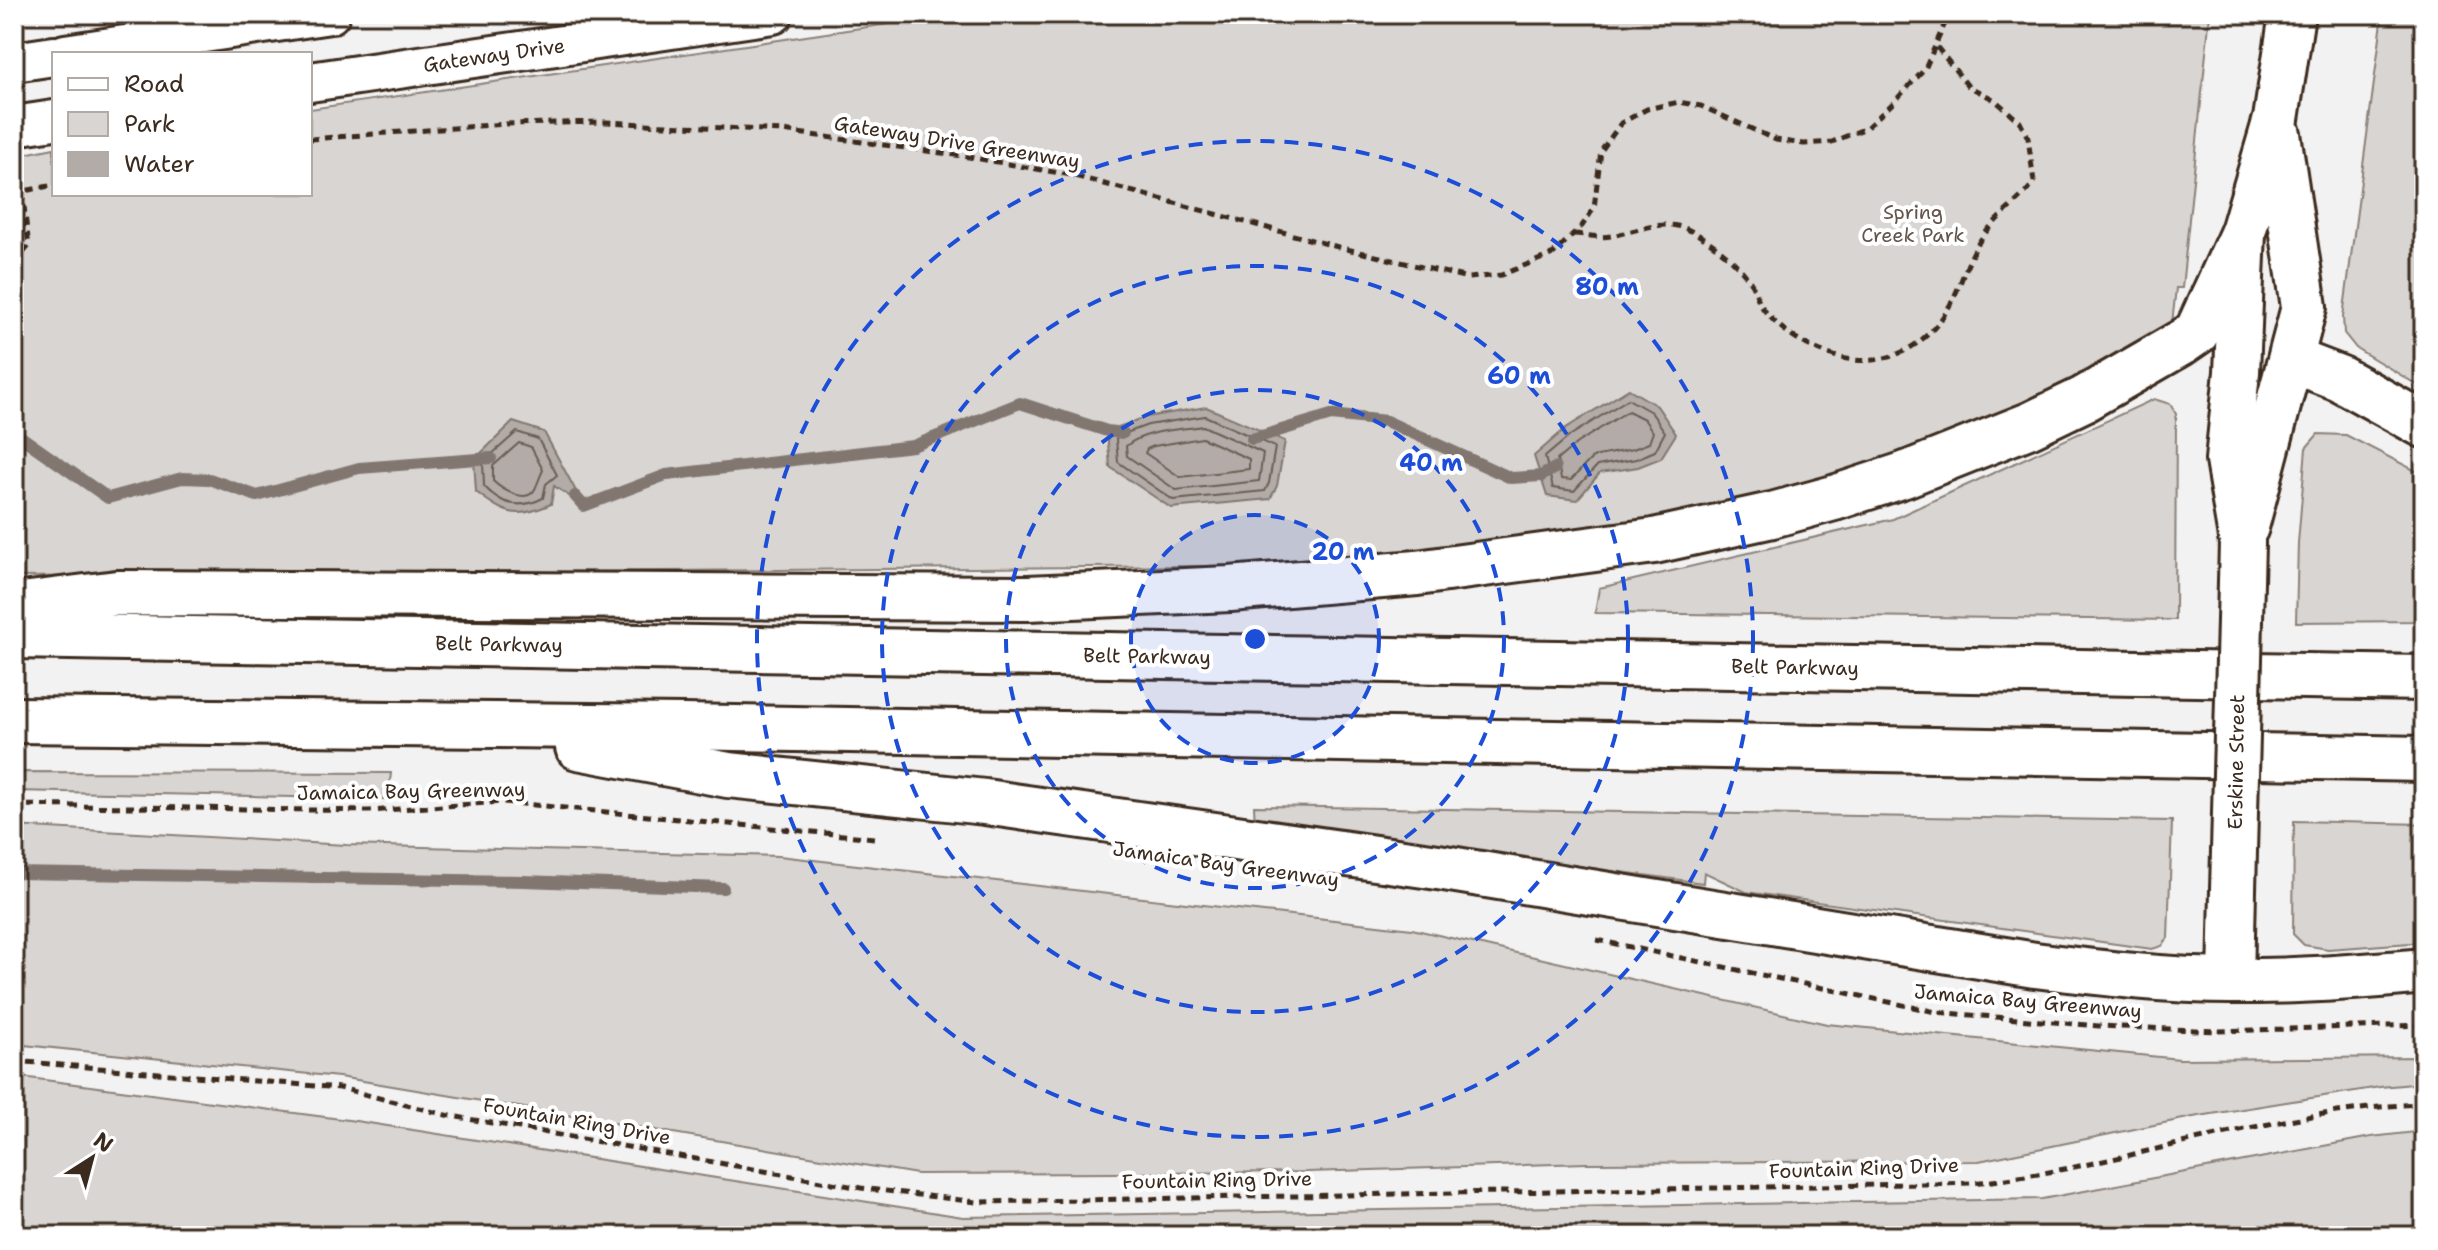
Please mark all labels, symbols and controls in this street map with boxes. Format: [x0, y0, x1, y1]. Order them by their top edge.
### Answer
street label: Gateway Drive [421, 32, 567, 78]
legend [52, 52, 312, 196]
text: Road [124, 68, 184, 100]
text: Park [124, 108, 176, 140]
street label: Gateway Drive Greenway [832, 110, 1082, 174]
text: Water [124, 148, 195, 180]
park label: Spring Creek Park [1861, 199, 1965, 248]
text: 80 m [1575, 271, 1639, 303]
text: 60 m [1487, 360, 1551, 392]
text: 40 m [1399, 447, 1463, 479]
text: 20 m [1311, 536, 1375, 568]
centre of rings [1241, 625, 1269, 653]
street label: Belt Parkway [435, 630, 563, 658]
street label: Belt Parkway [1083, 642, 1211, 670]
street label: Belt Parkway [1731, 653, 1859, 681]
street label: Erskine Street [2222, 694, 2250, 830]
street label: Jamaica Bay Greenway [297, 776, 525, 806]
street label: Jamaica Bay Greenway [1111, 835, 1341, 893]
street label: Jamaica Bay Greenway [1913, 978, 2143, 1024]
street label: Fountain Ring Drive [481, 1092, 673, 1150]
north arrow [52, 1118, 132, 1198]
text: N [88, 1125, 119, 1159]
street label: Fountain Ring Drive [1768, 1152, 1960, 1184]
street label: Fountain Ring Drive [1122, 1165, 1312, 1195]

